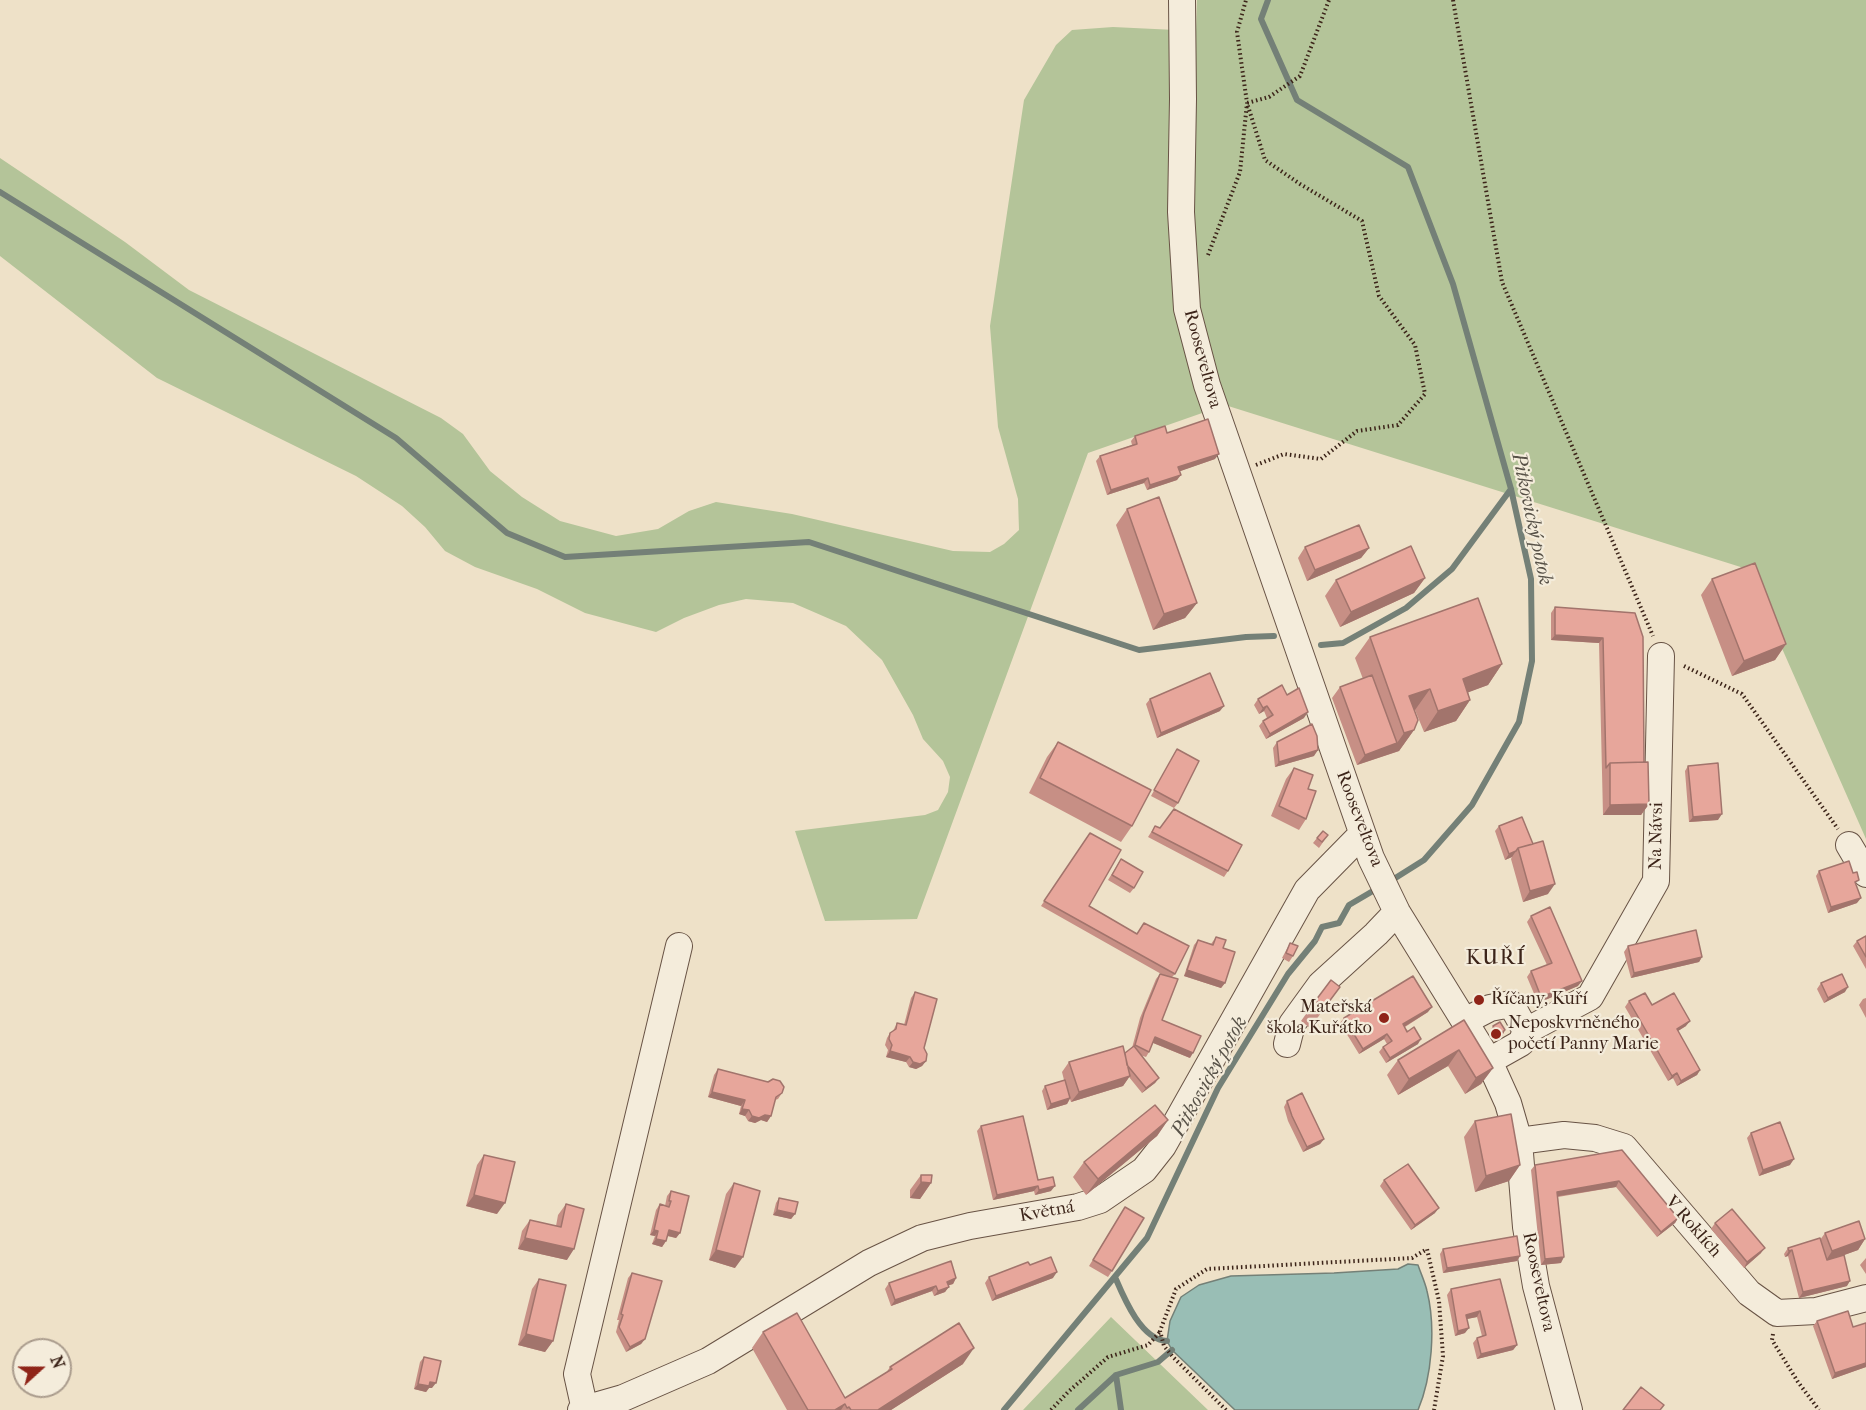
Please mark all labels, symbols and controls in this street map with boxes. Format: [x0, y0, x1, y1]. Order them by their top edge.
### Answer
street label: Rooseveltova [1178, 307, 1226, 411]
water label: Pitkovický potok [1505, 451, 1557, 587]
street label: Rooseveltova [1331, 768, 1387, 870]
street label: Na Návsi [1646, 802, 1668, 870]
district label: KUŘÍ [1466, 946, 1526, 972]
place label: Říčany, Kuří [1491, 989, 1588, 1011]
marker: Říčany, Kuří [1472, 993, 1486, 1007]
place label: Mateřská škola Kuřátko [1267, 997, 1372, 1040]
marker: Mateřská škola Kuřátko [1377, 1011, 1391, 1025]
water label: Pitkovický potok [1167, 1012, 1253, 1142]
place label: Neposkvrněného početí Panny Marie [1508, 1013, 1659, 1056]
marker: Neposkvrněného početí Panny Marie [1489, 1027, 1503, 1041]
street label: V Roklích [1660, 1192, 1726, 1262]
street label: Květná [1018, 1197, 1076, 1227]
street label: Rooseveltova [1517, 1230, 1559, 1334]
north arrow [12, 1338, 72, 1398]
text: N [46, 1353, 68, 1371]

